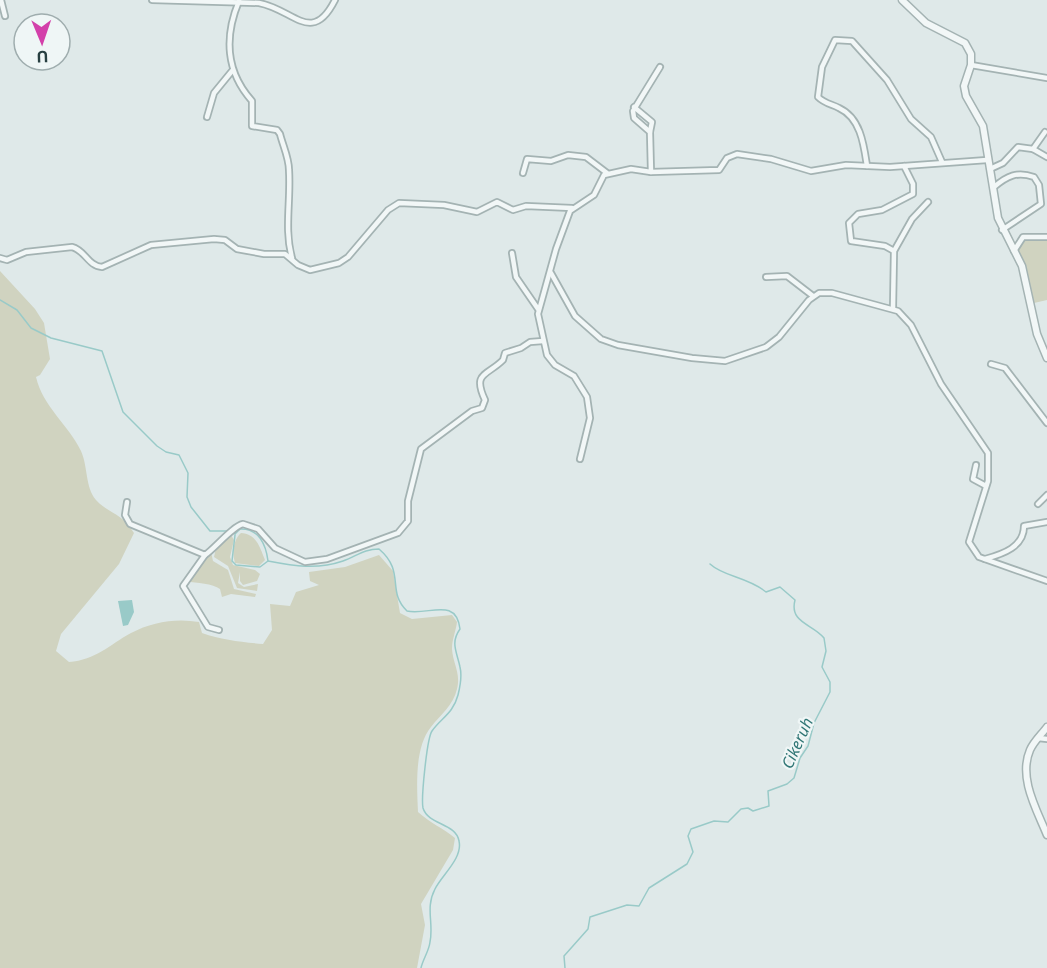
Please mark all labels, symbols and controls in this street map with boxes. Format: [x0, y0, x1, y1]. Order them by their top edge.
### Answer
north arrow [12, 12, 72, 72]
text: U [36, 46, 49, 68]
water label: Cikeruh [776, 714, 818, 772]

